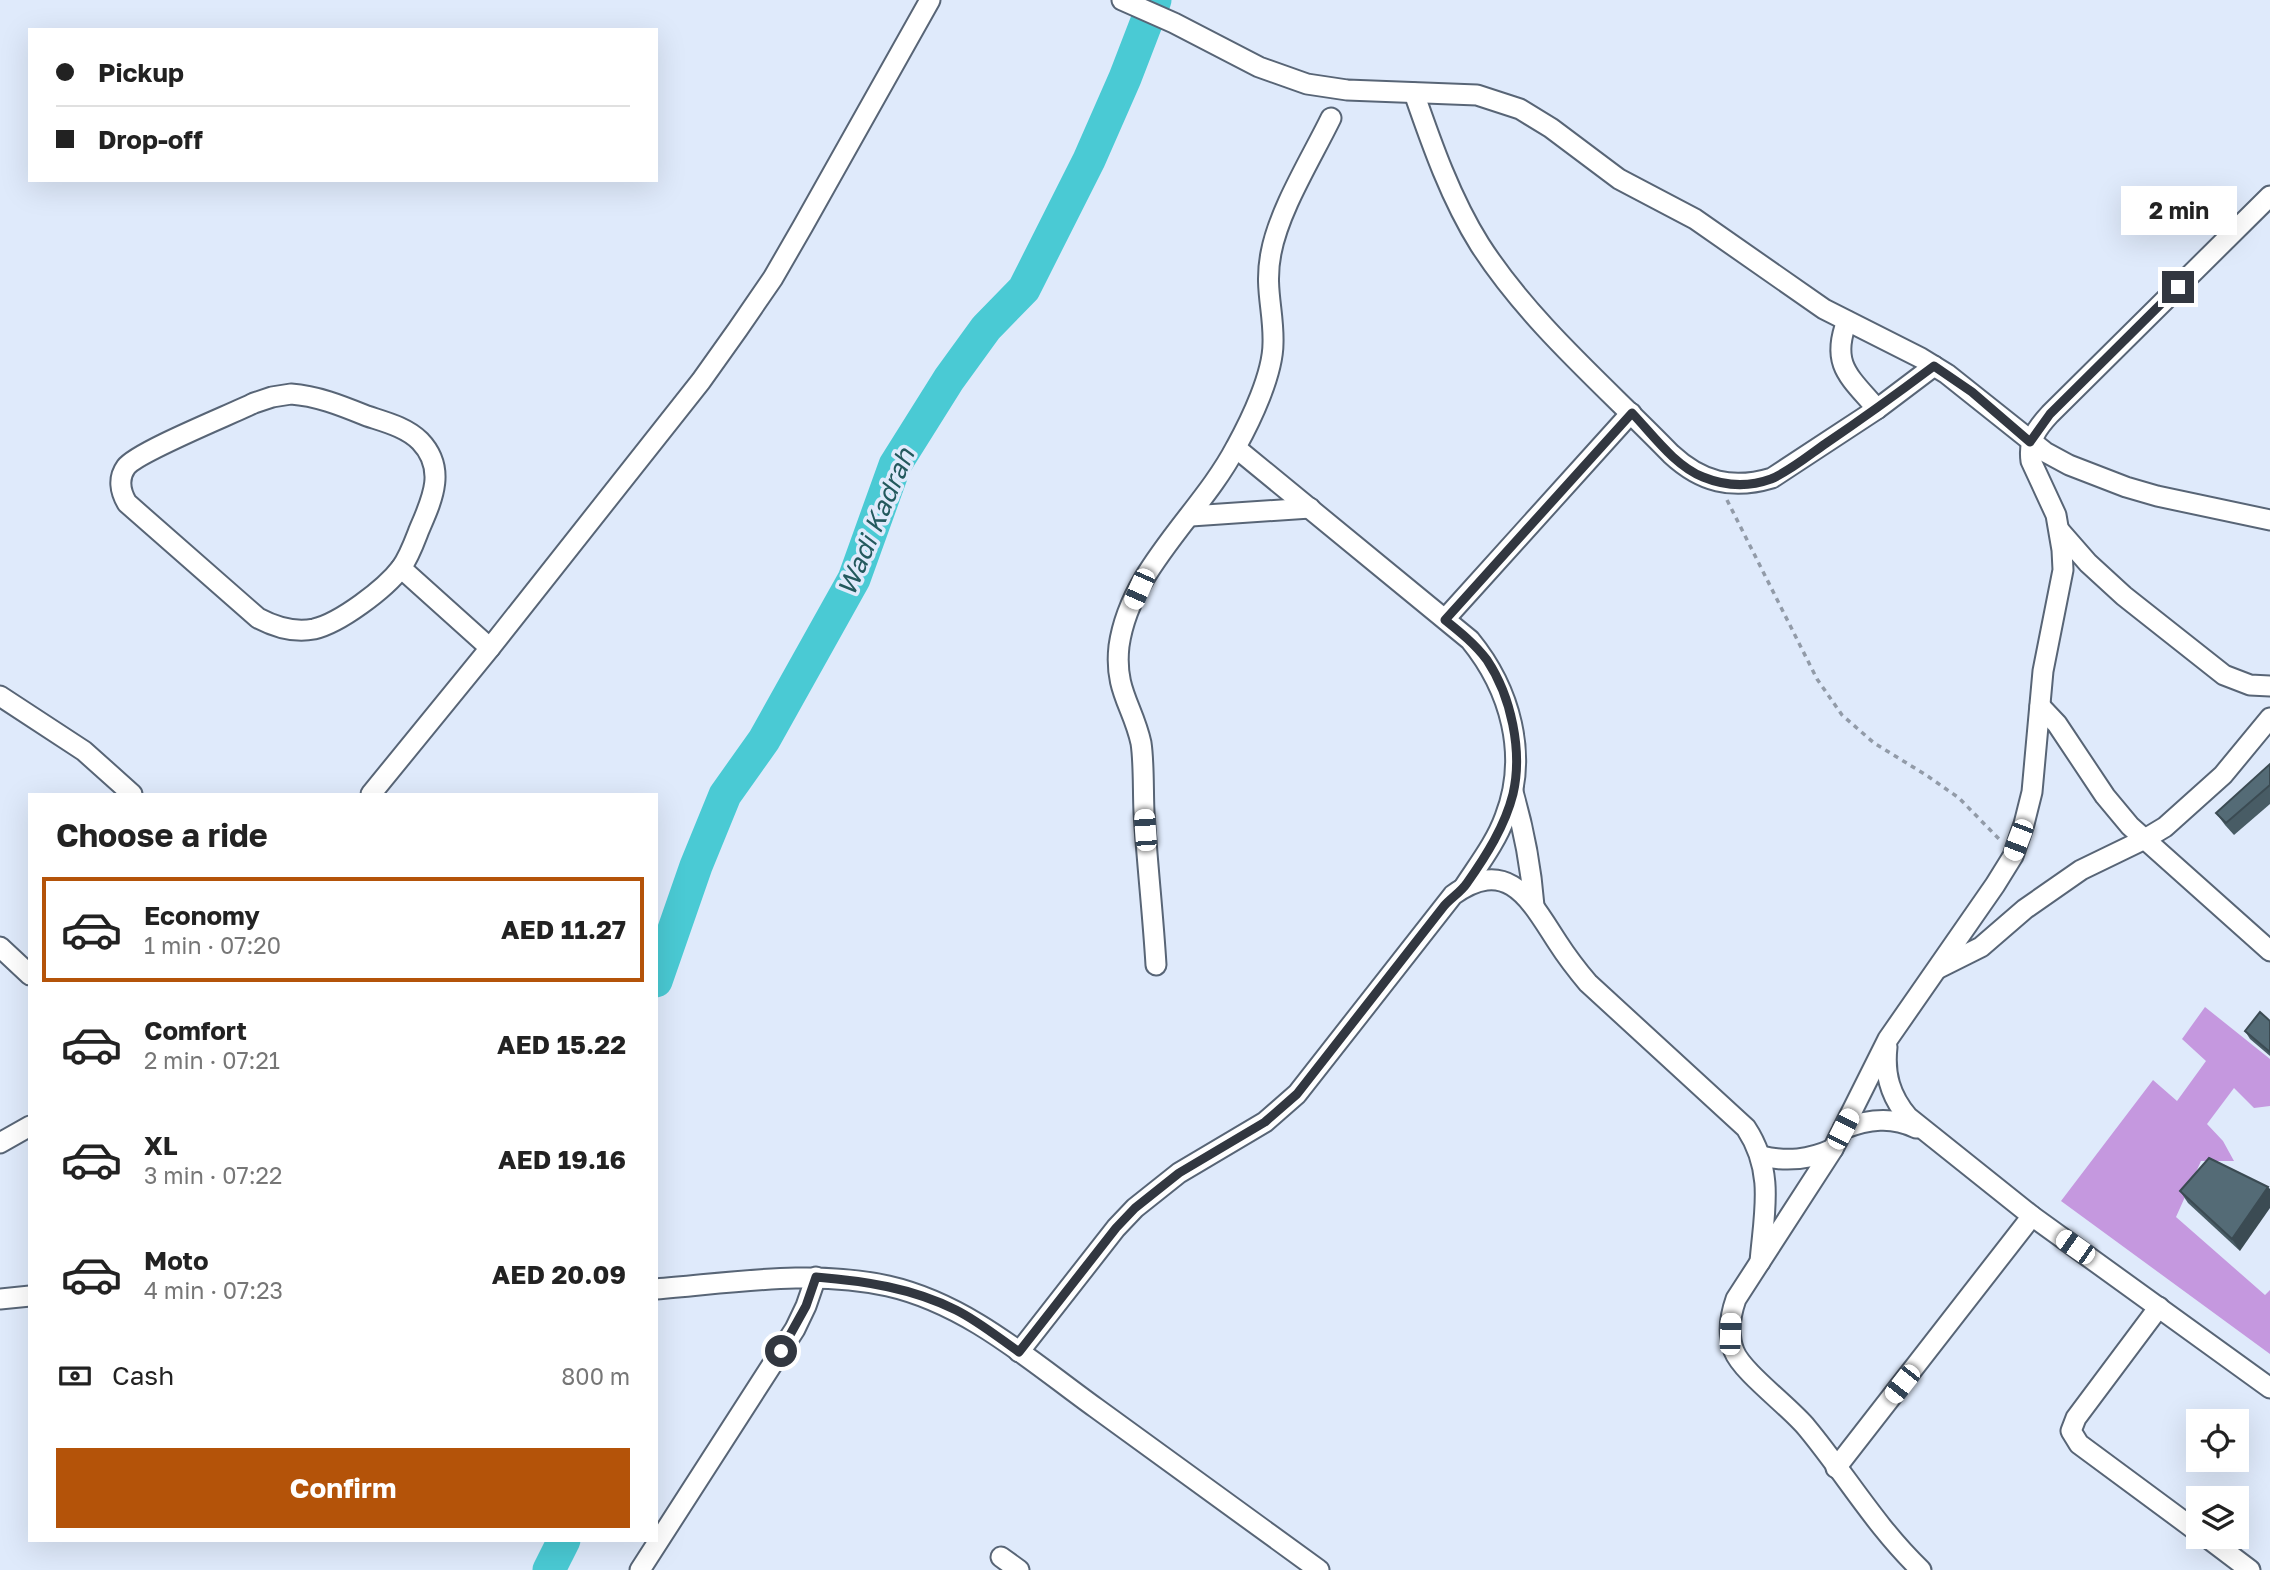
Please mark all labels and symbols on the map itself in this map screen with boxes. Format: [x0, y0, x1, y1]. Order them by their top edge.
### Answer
callout: 2 min [2120, 186, 2236, 234]
route end [2162, 271, 2194, 303]
water label: Wadi Kadrah [831, 443, 921, 600]
car [1121, 566, 1158, 612]
car [1134, 808, 1157, 852]
car [2001, 817, 2036, 863]
car [1825, 1106, 1862, 1152]
car [2052, 1226, 2099, 1268]
car [1719, 1313, 1742, 1355]
route start [765, 1335, 797, 1367]
car [1881, 1361, 1924, 1407]

